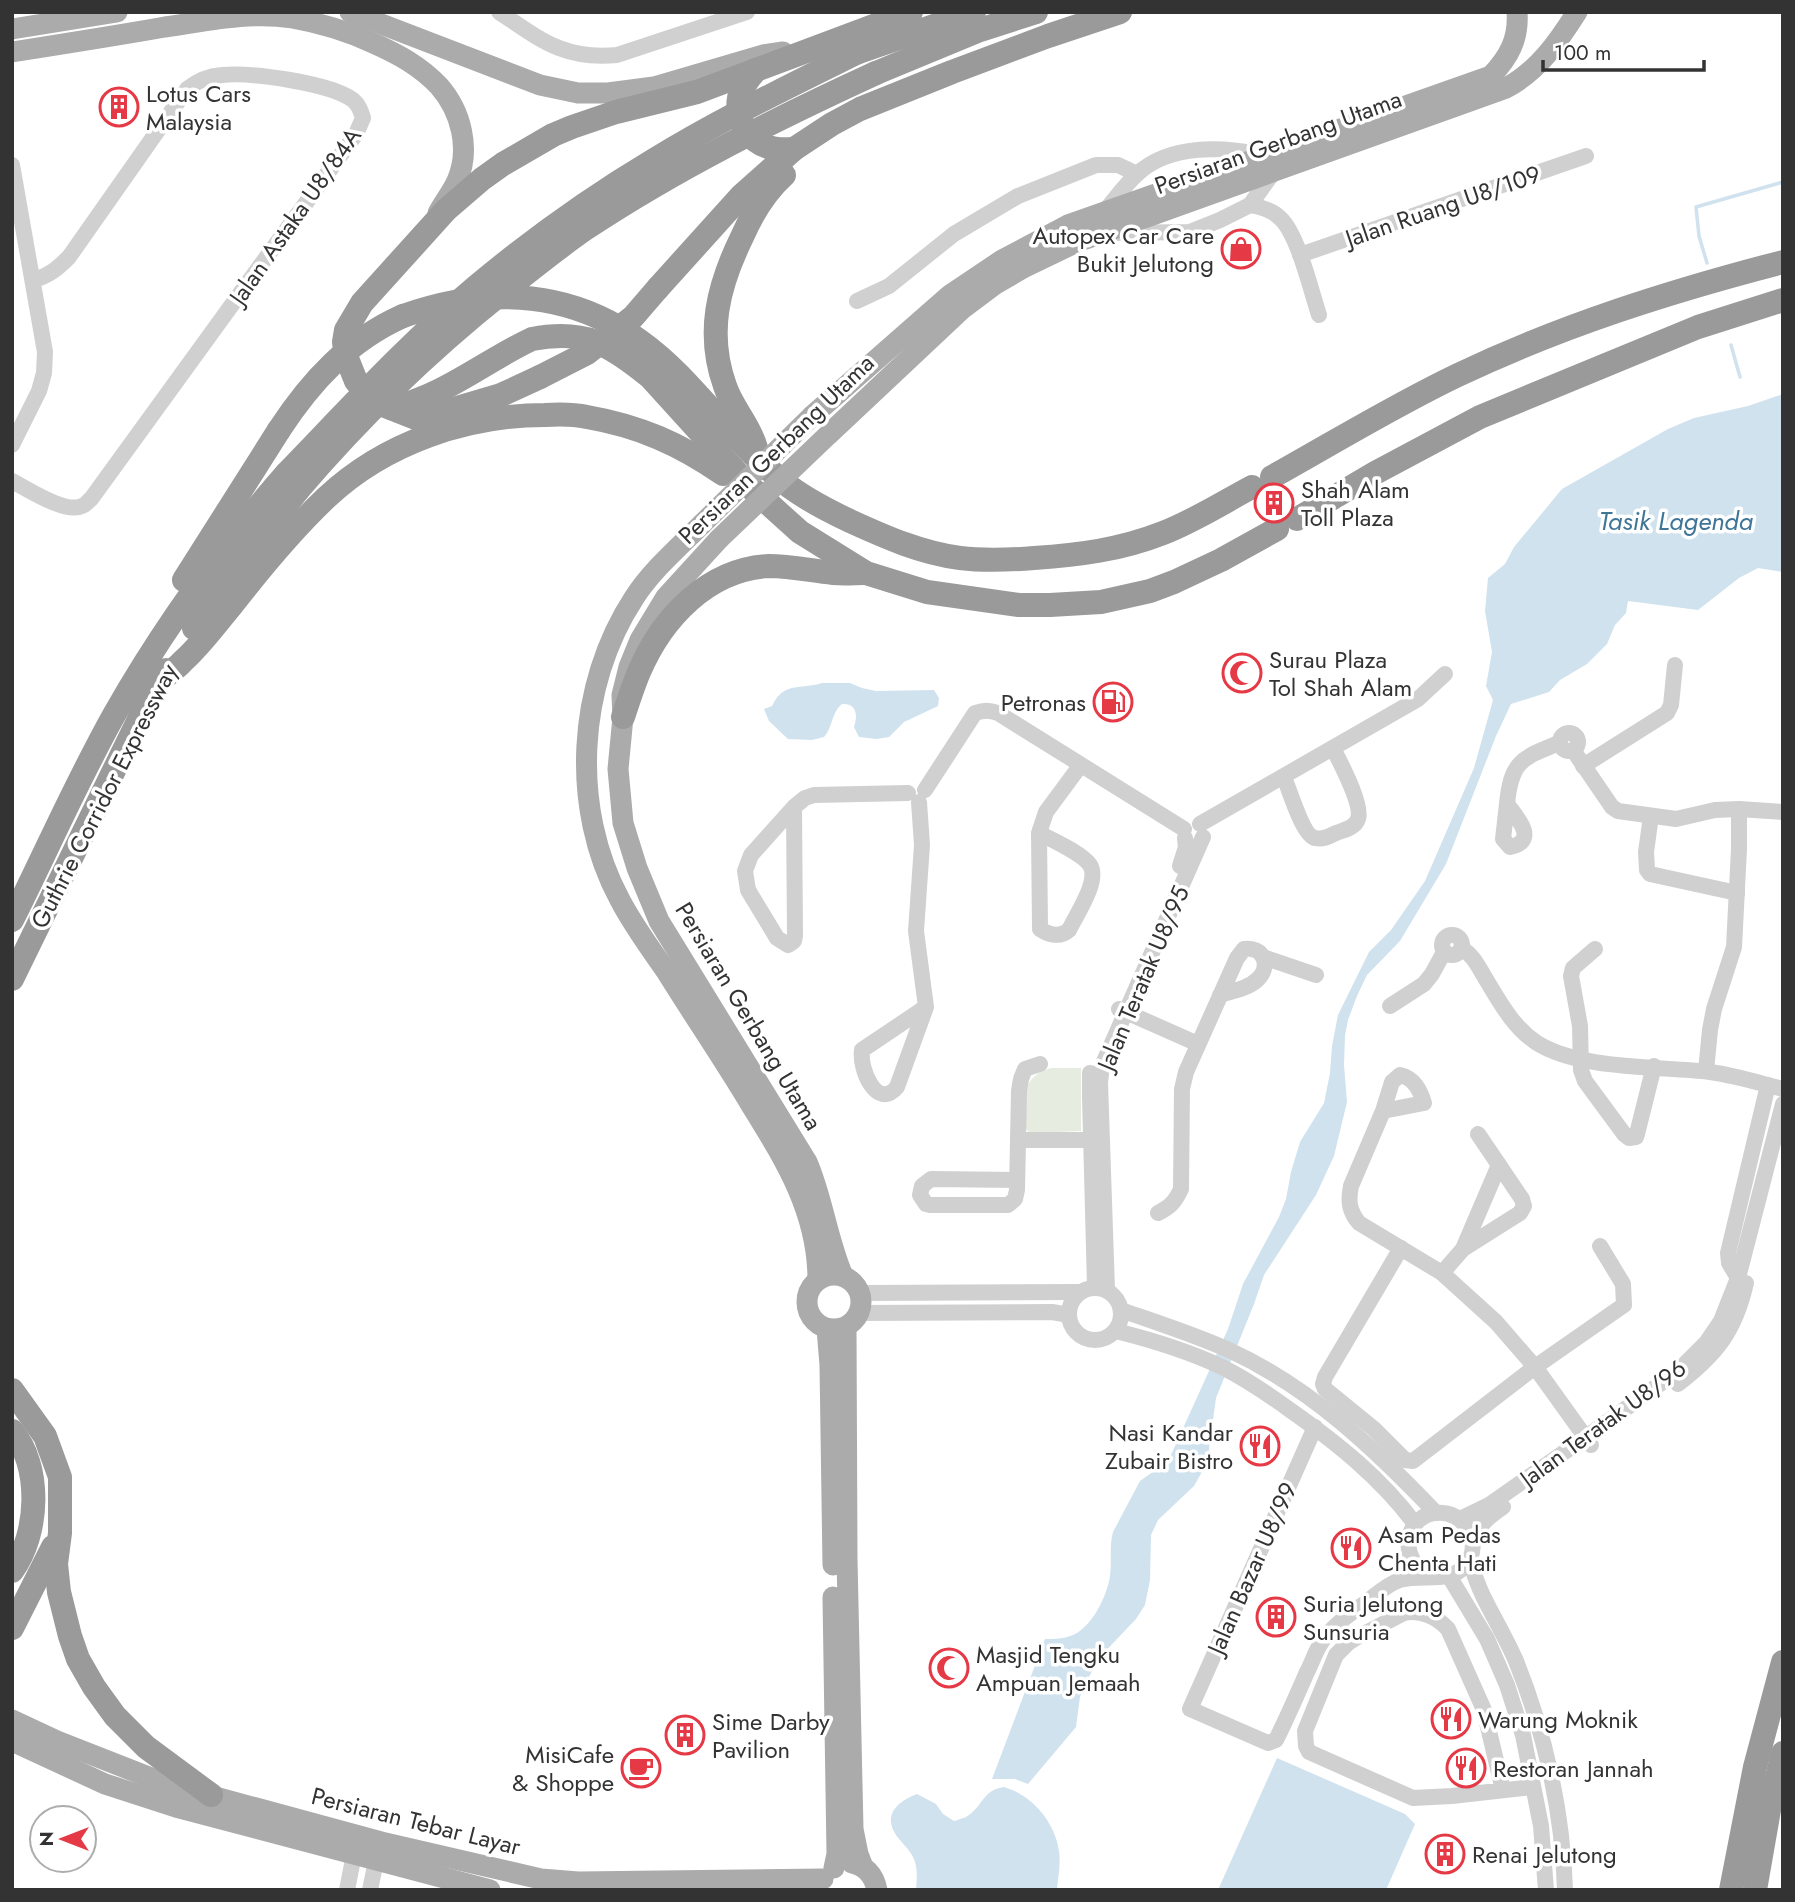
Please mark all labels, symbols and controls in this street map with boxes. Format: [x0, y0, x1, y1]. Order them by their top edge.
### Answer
scale bar [1543, 28, 1704, 72]
text: 100 m [1554, 38, 1611, 68]
place label: Lotus Cars Malaysia [146, 76, 251, 139]
street label: Persiaran Gerbang Utama [1150, 81, 1406, 203]
building icon: Lotus Cars Malaysia [98, 86, 140, 128]
street label: Jalan Astaka U8/84A [219, 120, 369, 314]
street label: Jalan Ruang U8/109 [1338, 156, 1545, 257]
place label: Autopex Car Care Bukit Jelutong [1033, 218, 1214, 281]
shop icon: Autopex Car Care Bukit Jelutong [1220, 228, 1262, 270]
street label: Persiaran Gerbang Utama [670, 346, 882, 552]
place label: Shah Alam Toll Plaza [1301, 472, 1410, 535]
building icon: Shah Alam Toll Plaza [1253, 482, 1295, 524]
water label: Tasik Lagenda [1599, 502, 1754, 540]
place label: Surau Plaza Tol Shah Alam [1269, 642, 1412, 705]
mosque icon: Surau Plaza Tol Shah Alam [1221, 652, 1263, 694]
street label: Guthrie Corridor Expressway [22, 657, 186, 934]
fuel station icon: Petronas [1092, 681, 1134, 723]
place label: Petronas [1001, 685, 1086, 720]
street label: Jalan Teratak U8/95 [1087, 880, 1198, 1079]
street label: Persiaran Gerbang Utama [667, 895, 831, 1137]
street label: Jalan Teratak U8/96 [1510, 1351, 1693, 1497]
place label: Nasi Kandar Zubair Bistro [1105, 1415, 1234, 1478]
restaurant icon: Nasi Kandar Zubair Bistro [1239, 1425, 1281, 1467]
street label: Jalan Bazar U8/99 [1197, 1476, 1306, 1662]
place label: Asam Pedas Chenta Hati [1378, 1517, 1501, 1580]
restaurant icon: Asam Pedas Chenta Hati [1330, 1527, 1372, 1569]
place label: Suria Jelutong Sunsuria [1303, 1586, 1443, 1649]
building icon: Suria Jelutong Sunsuria [1255, 1596, 1297, 1638]
place label: Masjid Tengku Ampuan Jemaah [976, 1637, 1141, 1700]
mosque icon: Masjid Tengku Ampuan Jemaah [928, 1647, 970, 1689]
restaurant icon: Warung Moknik [1430, 1698, 1472, 1740]
place label: Warung Moknik [1478, 1702, 1638, 1737]
place label: Sime Darby Pavilion [712, 1704, 830, 1767]
building icon: Sime Darby Pavilion [664, 1714, 706, 1756]
place label: MisiCafe & Shoppe [512, 1737, 614, 1800]
cafe icon: MisiCafe & Shoppe [620, 1747, 662, 1789]
restaurant icon: Restoran Jannah [1445, 1747, 1487, 1789]
place label: Restoran Jannah [1493, 1751, 1654, 1786]
street label: Persiaran Tebar Layar [308, 1778, 525, 1864]
north arrow [28, 1804, 98, 1874]
text: N [33, 1831, 60, 1847]
building icon: Renai Jelutong [1424, 1833, 1466, 1875]
place label: Renai Jelutong [1472, 1837, 1617, 1872]

